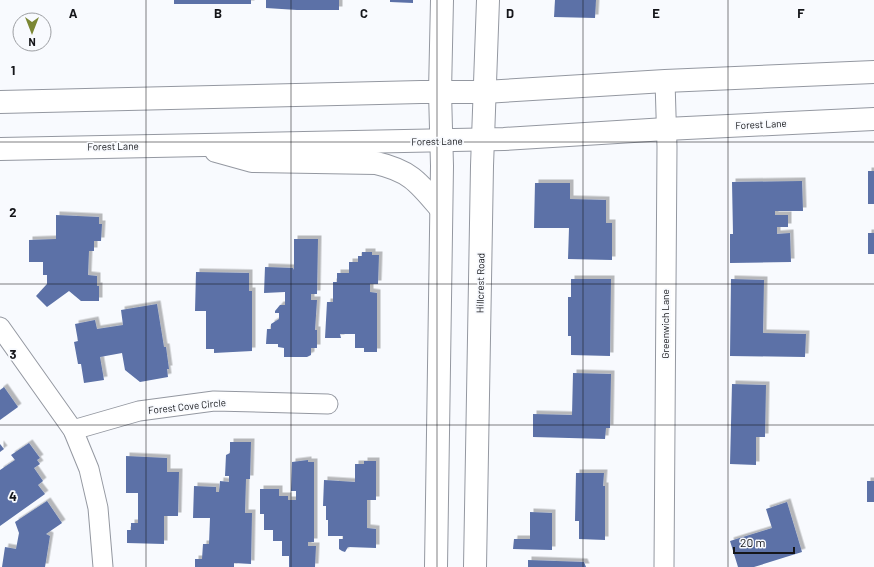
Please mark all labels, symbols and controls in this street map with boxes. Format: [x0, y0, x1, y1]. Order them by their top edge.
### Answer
text: A [69, 5, 78, 21]
text: B [214, 5, 222, 21]
text: C [360, 5, 368, 21]
text: D [506, 5, 514, 21]
text: E [652, 5, 660, 21]
text: F [797, 5, 805, 21]
north arrow [12, 12, 52, 52]
text: N [28, 36, 36, 49]
text: 1 [11, 62, 15, 78]
street label: Forest Lane [735, 117, 787, 131]
street label: Forest Lane [411, 135, 463, 147]
street label: Forest Lane [87, 140, 139, 152]
text: 2 [9, 204, 17, 220]
street label: Hillcrest Road [473, 253, 487, 313]
street label: Greenwich Lane [659, 289, 671, 359]
text: 3 [9, 346, 17, 362]
street label: Forest Cove Circle [147, 396, 227, 416]
text: 4 [9, 488, 17, 504]
scale bar [734, 529, 794, 555]
text: 20 m [740, 535, 766, 549]

